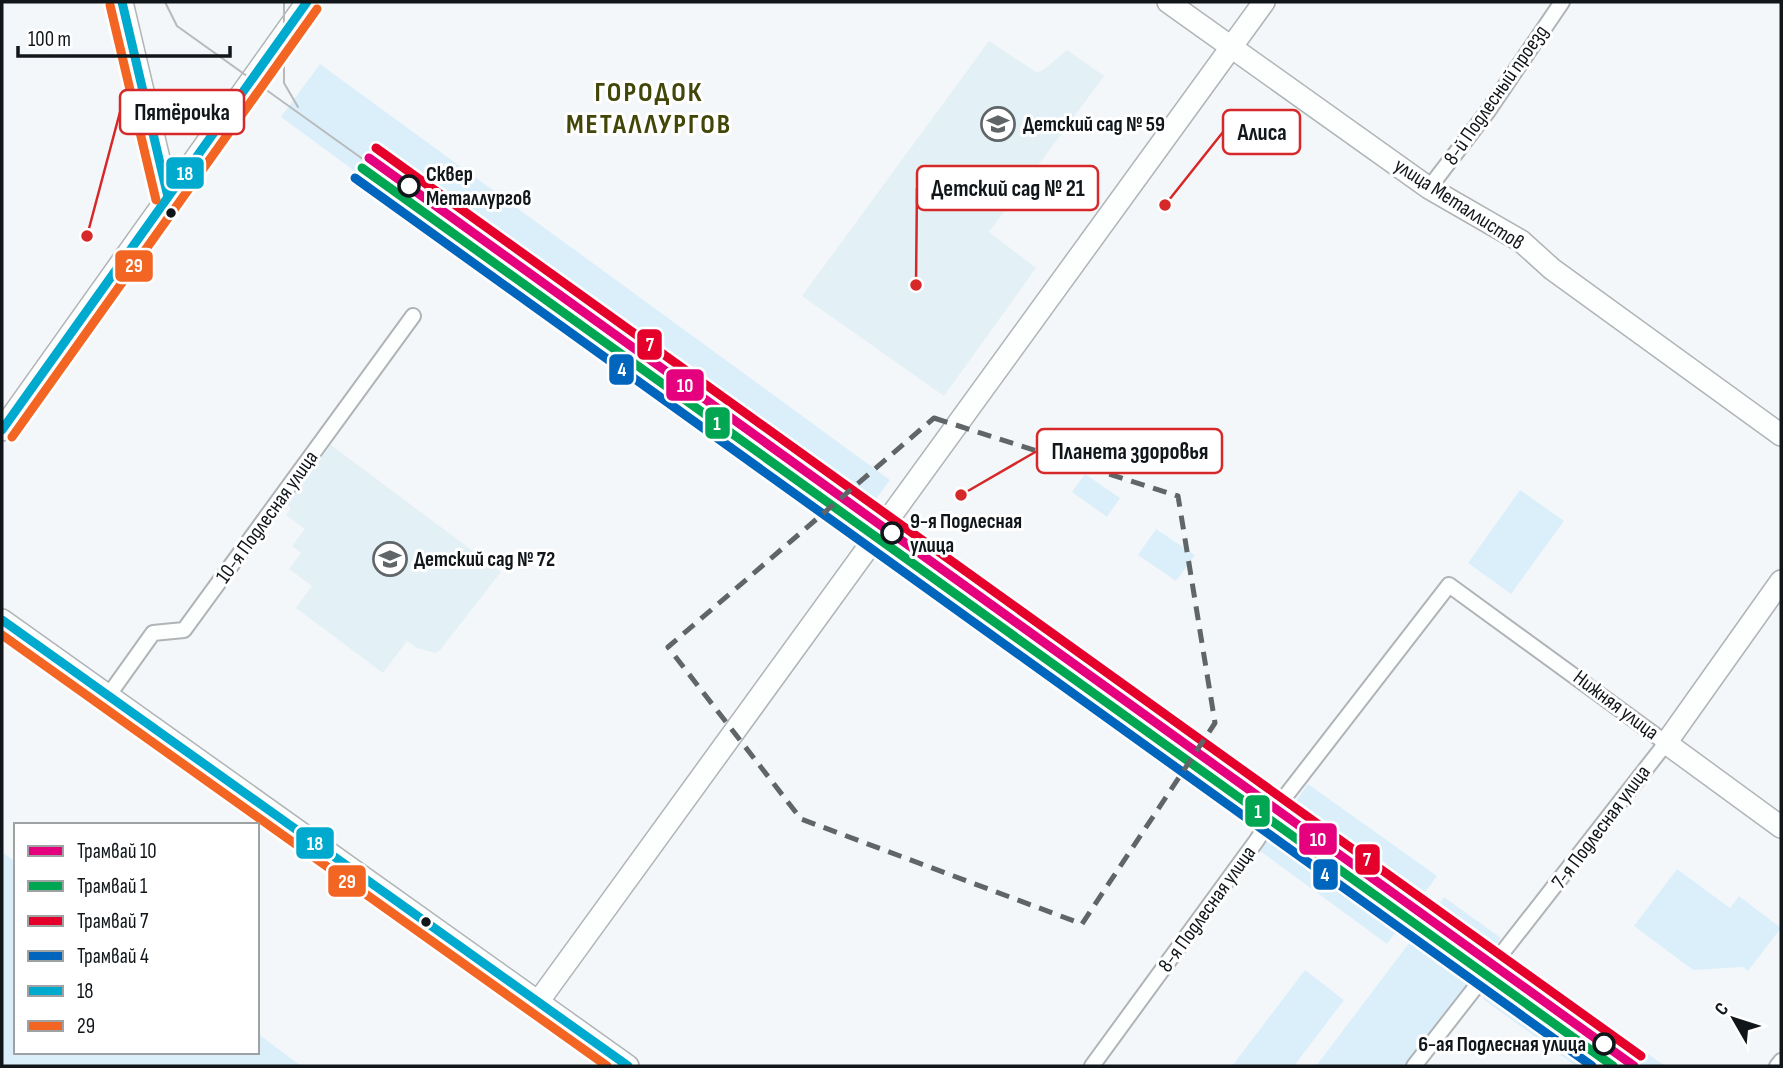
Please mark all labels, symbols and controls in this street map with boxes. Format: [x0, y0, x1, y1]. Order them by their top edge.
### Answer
scale bar [18, 14, 229, 58]
street label: 8-й Подлесный проезд [1438, 20, 1554, 170]
text: 100 m [28, 27, 71, 52]
district label: ГОРОДОК МЕТАЛЛУРГОВ [566, 76, 732, 141]
callout: Пятёрочка [120, 90, 244, 134]
text: Пятёрочка [134, 99, 230, 127]
school or university icon: Детский сад № 59 [979, 105, 1017, 143]
callout: Алиса [1223, 110, 1300, 154]
place label: Детский сад № 59 [1023, 112, 1165, 137]
text: Алиса [1236, 119, 1287, 147]
street label: улица Металлистов [1389, 153, 1529, 255]
line badge: 18 [165, 156, 205, 190]
place label: Сквер Металлургов [426, 162, 531, 211]
text: 18 [177, 163, 193, 186]
callout: Детский сад № 21 [917, 166, 1098, 210]
marker: Сквер Металлургов [398, 175, 420, 197]
text: Детский сад № 21 [931, 175, 1085, 203]
unlabelled marker [164, 206, 178, 220]
line badge: 29 [114, 249, 154, 283]
text: 29 [125, 255, 143, 278]
line badge: 7 [636, 328, 663, 361]
text: 7 [646, 334, 655, 357]
line badge: 4 [608, 353, 635, 386]
text: 4 [618, 359, 627, 382]
line badge: 10 [665, 368, 705, 402]
text: 10 [677, 375, 693, 398]
line badge: 1 [704, 406, 731, 440]
text: 1 [713, 413, 721, 436]
callout: Планета здоровья [1037, 429, 1222, 473]
text: Планета здоровья [1051, 438, 1209, 466]
street label: 10-я Подлесная улица [211, 446, 323, 588]
place label: 9-я Подлесная улица [910, 509, 1022, 558]
marker: 9-я Подлесная улица [881, 522, 903, 544]
school or university icon: Детский сад № 72 [371, 540, 409, 578]
place label: Детский сад № 72 [414, 547, 555, 572]
street label: Нижняя улица [1568, 665, 1664, 745]
street label: 7-я Подлесная улица [1546, 760, 1656, 894]
line badge: 1 [1244, 794, 1271, 828]
text: 1 [1254, 801, 1262, 824]
line badge: 10 [1298, 822, 1338, 856]
legend [14, 823, 259, 1054]
line badge: 18 [295, 826, 335, 860]
text: 10 [1310, 829, 1326, 852]
text: 18 [307, 833, 323, 856]
text: Трамвай 10 [77, 839, 157, 864]
street label: 8-я Подлесная улица [1153, 841, 1261, 977]
line badge: 7 [1354, 843, 1381, 876]
text: 7 [1363, 849, 1372, 872]
line badge: 4 [1312, 858, 1339, 891]
line badge: 29 [327, 864, 367, 898]
text: 4 [1321, 864, 1330, 887]
text: 29 [338, 871, 356, 894]
text: Трамвай 1 [77, 874, 148, 899]
text: Трамвай 7 [77, 909, 149, 934]
unlabelled marker [419, 915, 433, 929]
text: Трамвай 4 [77, 944, 149, 969]
text: 18 [77, 979, 94, 1004]
north arrow [1699, 984, 1769, 1054]
text: С [1710, 998, 1734, 1020]
text: 29 [77, 1014, 95, 1039]
place label: 6-ая Подлесная улица [1418, 1032, 1586, 1057]
marker: 6-ая Подлесная улица [1593, 1033, 1615, 1055]

